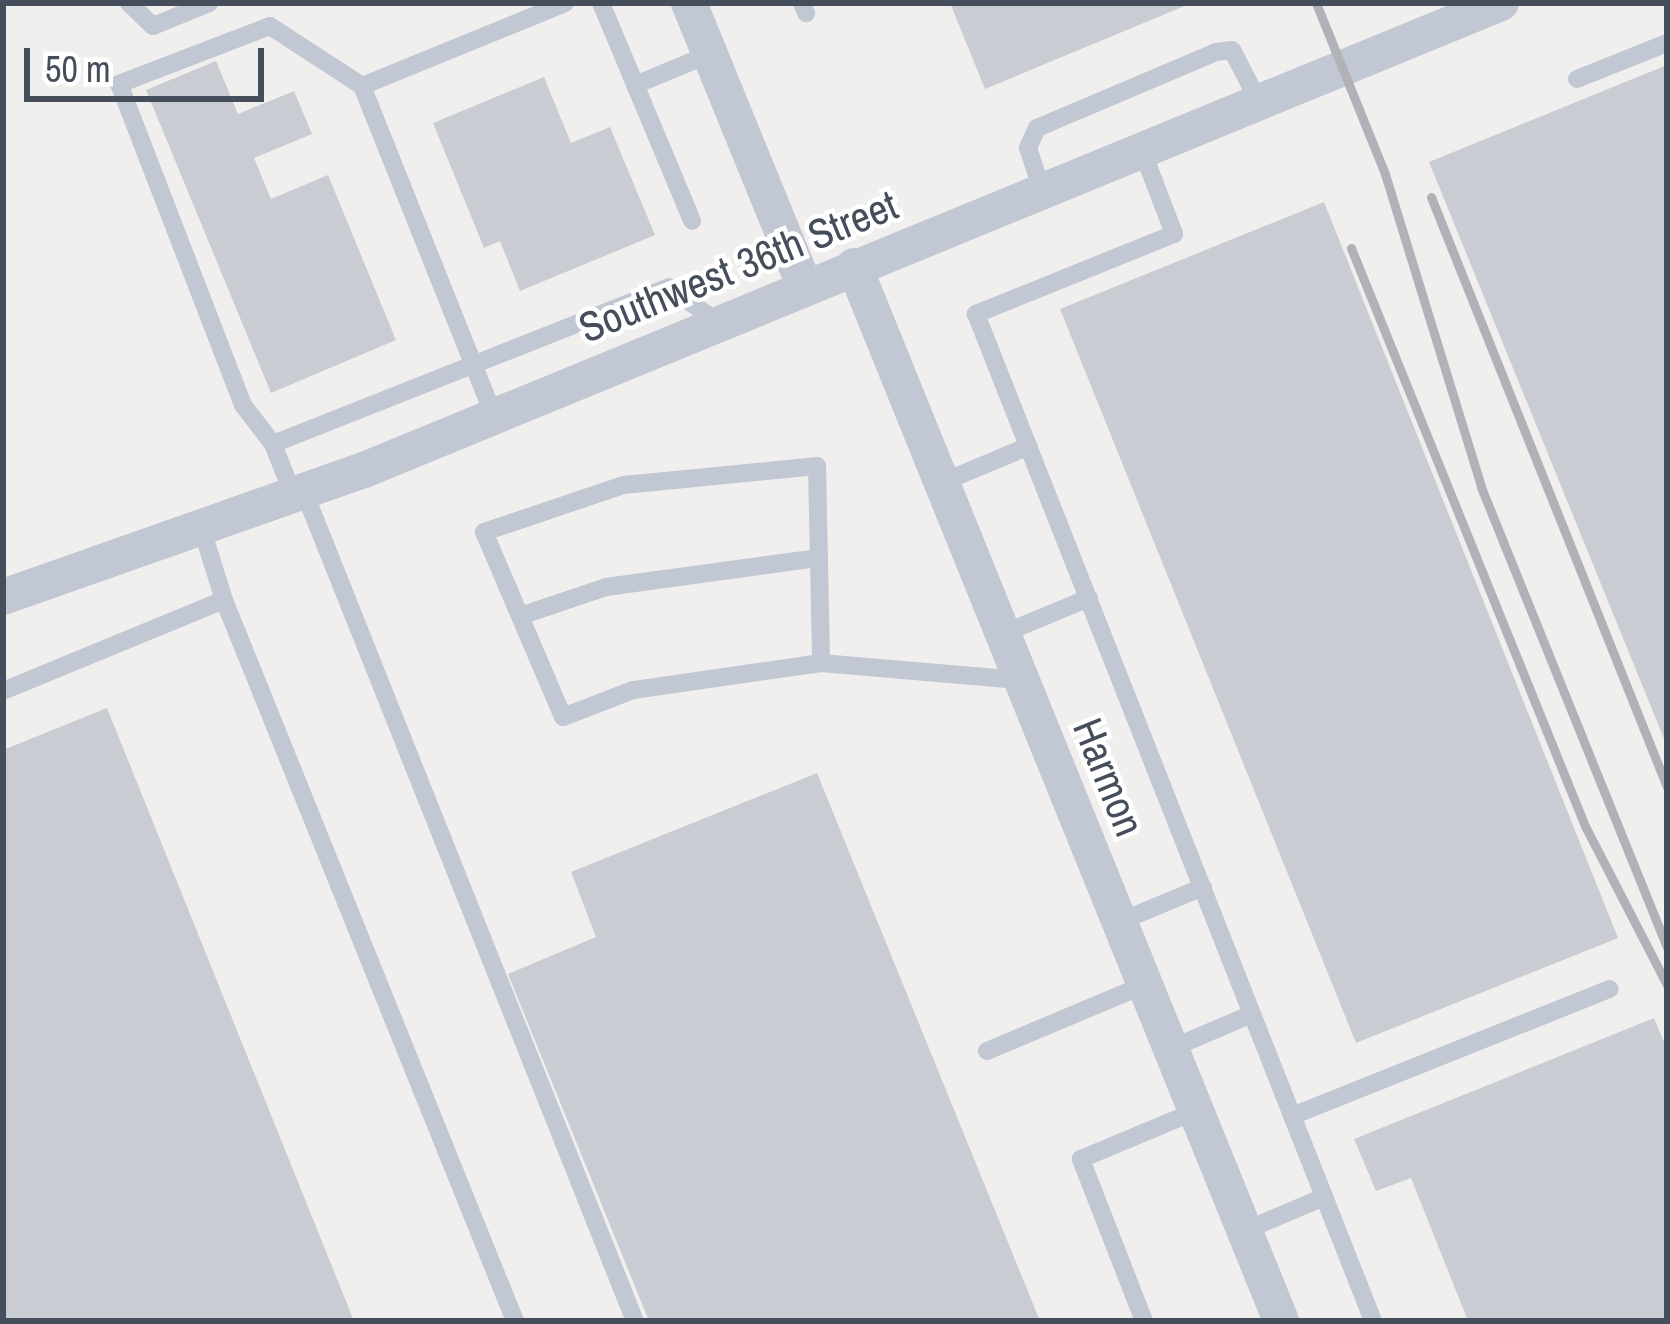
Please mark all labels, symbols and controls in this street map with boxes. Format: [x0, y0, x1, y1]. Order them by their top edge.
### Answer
scale bar [30, 24, 270, 98]
text: 50 m [45, 45, 111, 93]
street label: Southwest 36th Street [571, 179, 905, 353]
street label: Harmon [1063, 711, 1155, 843]

